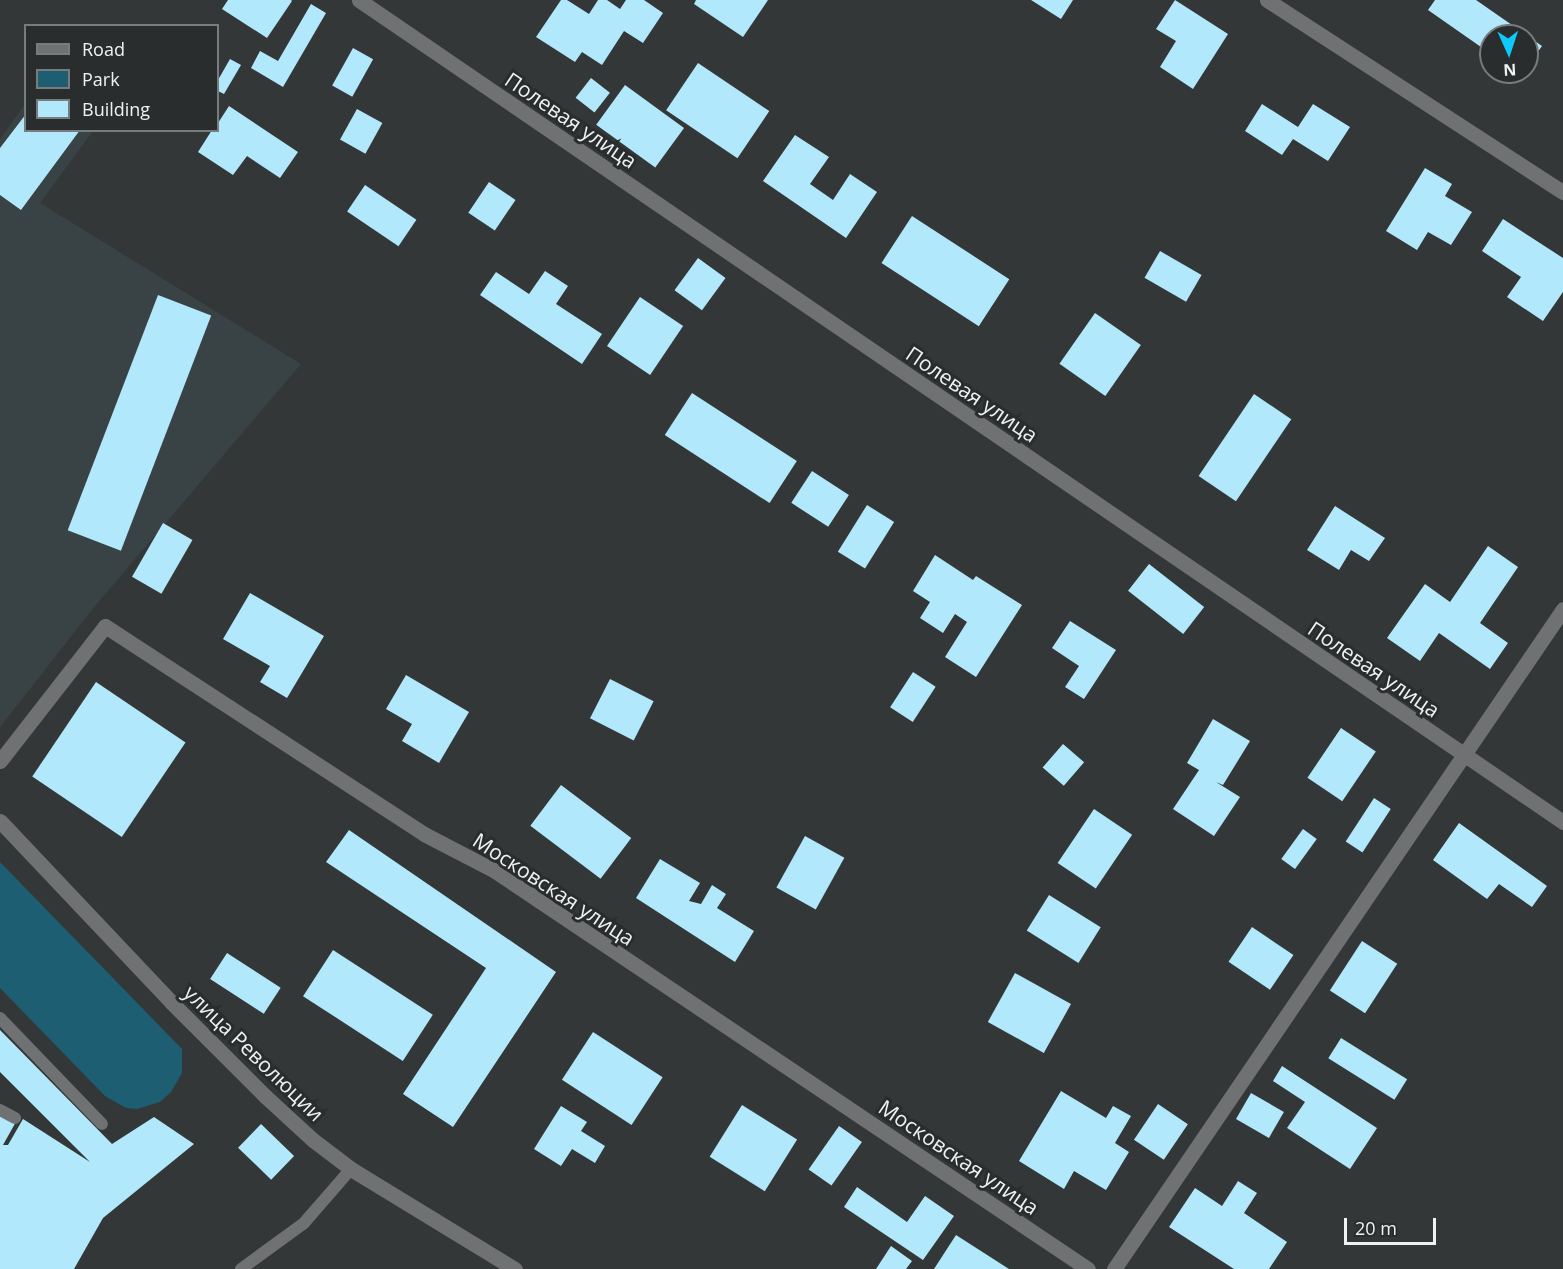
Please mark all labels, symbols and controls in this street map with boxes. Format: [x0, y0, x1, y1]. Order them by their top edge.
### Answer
legend [24, 24, 219, 132]
north arrow [1479, 24, 1539, 84]
text: Road [82, 37, 125, 61]
text: N [1503, 59, 1517, 81]
text: Park [82, 67, 120, 91]
street label: Полевая улица [500, 67, 642, 173]
text: Building [82, 97, 150, 121]
street label: Полевая улица [901, 341, 1043, 447]
street label: Полевая улица [1303, 616, 1445, 722]
street label: Московская улица [469, 827, 639, 951]
street label: улица Революции [179, 980, 329, 1126]
street label: Московская улица [874, 1094, 1044, 1220]
scale bar [1347, 1206, 1438, 1244]
text: 20 m [1355, 1216, 1397, 1240]

